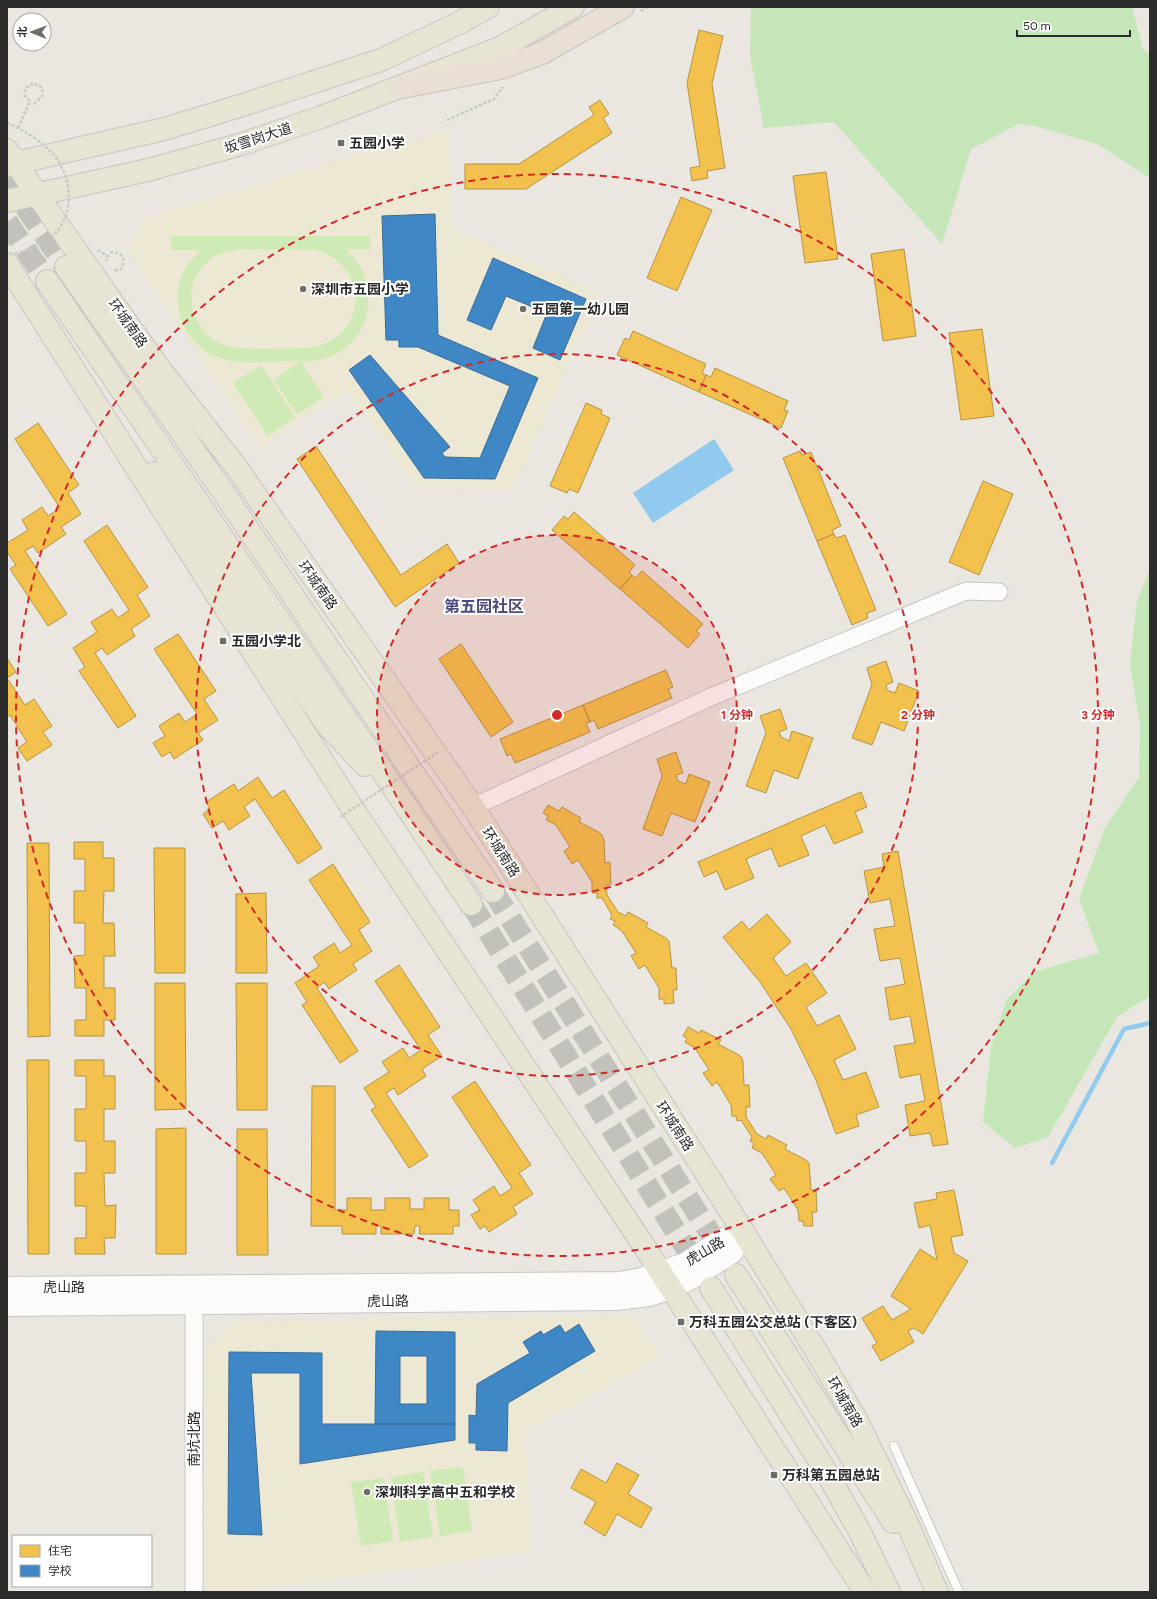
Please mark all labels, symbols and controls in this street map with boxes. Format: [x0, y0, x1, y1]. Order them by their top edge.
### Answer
north arrow [12, 12, 52, 52]
scale bar [1017, 12, 1130, 38]
text: 50 m [1023, 19, 1051, 33]
text: 北 [16, 26, 29, 37]
street label: 坂雪岗大道 [222, 120, 294, 157]
place label: 五园小学 [349, 135, 405, 152]
marker: 五园小学 [336, 138, 346, 148]
place label: 深圳市五园小学 [311, 281, 409, 298]
marker: 深圳市五园小学 [298, 284, 308, 294]
street label: 环城南路 [105, 295, 151, 351]
place label: 五园第一幼儿园 [531, 301, 629, 318]
marker: 五园第一幼儿园 [518, 304, 528, 314]
street label: 环城南路 [295, 557, 341, 613]
district label: 第五园社区 [444, 597, 524, 616]
place label: 五园小学北 [231, 633, 301, 650]
marker: 五园小学北 [218, 636, 228, 646]
centre of rings [550, 708, 564, 722]
text: 1 分钟 [721, 708, 753, 722]
text: 2 分钟 [901, 708, 935, 722]
text: 3 分钟 [1081, 708, 1115, 722]
street label: 环城南路 [478, 824, 523, 880]
street label: 环城南路 [652, 1098, 697, 1154]
street label: 虎山路 [683, 1234, 728, 1269]
street label: 虎山路 [43, 1279, 85, 1296]
street label: 虎山路 [367, 1293, 409, 1310]
place label: 万科五园公交总站 (下客区) [689, 1314, 857, 1331]
marker: 万科五园公交总站 (下客区) [676, 1317, 686, 1327]
street label: 环城南路 [823, 1374, 866, 1431]
street label: 南坑北路 [186, 1411, 203, 1467]
place label: 万科第五园总站 [782, 1467, 880, 1484]
marker: 万科第五园总站 [769, 1470, 779, 1480]
place label: 深圳科学高中五和学校 [375, 1484, 515, 1501]
marker: 深圳科学高中五和学校 [362, 1487, 372, 1497]
legend [12, 1535, 152, 1587]
text: 住宅 [48, 1544, 72, 1558]
text: 学校 [48, 1564, 72, 1578]

